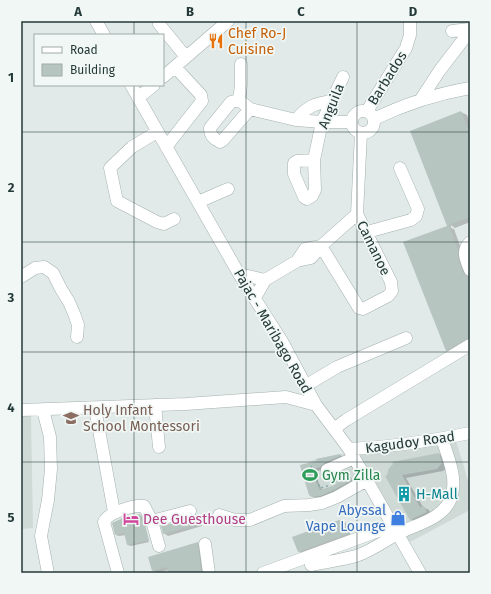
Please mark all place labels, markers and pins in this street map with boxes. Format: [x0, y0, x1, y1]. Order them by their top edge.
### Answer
place label: Chef Ro-J Cuisine [228, 25, 286, 58]
restaurant icon: Chef Ro-J Cuisine [207, 32, 225, 50]
place label: Holy Infant School Montessori [83, 402, 200, 435]
school or university icon: Holy Infant School Montessori [62, 409, 80, 427]
sports icon: Gym Zilla [301, 466, 319, 484]
place label: Gym Zilla [322, 467, 380, 484]
building icon: H-Mall [395, 485, 413, 503]
place label: H-Mall [416, 486, 458, 503]
place label: Abyssal Vape Lounge [306, 502, 386, 535]
shop icon: Abyssal Vape Lounge [389, 509, 407, 527]
hotel icon: Dee Guesthouse [122, 510, 140, 528]
place label: Dee Guesthouse [143, 511, 246, 528]

